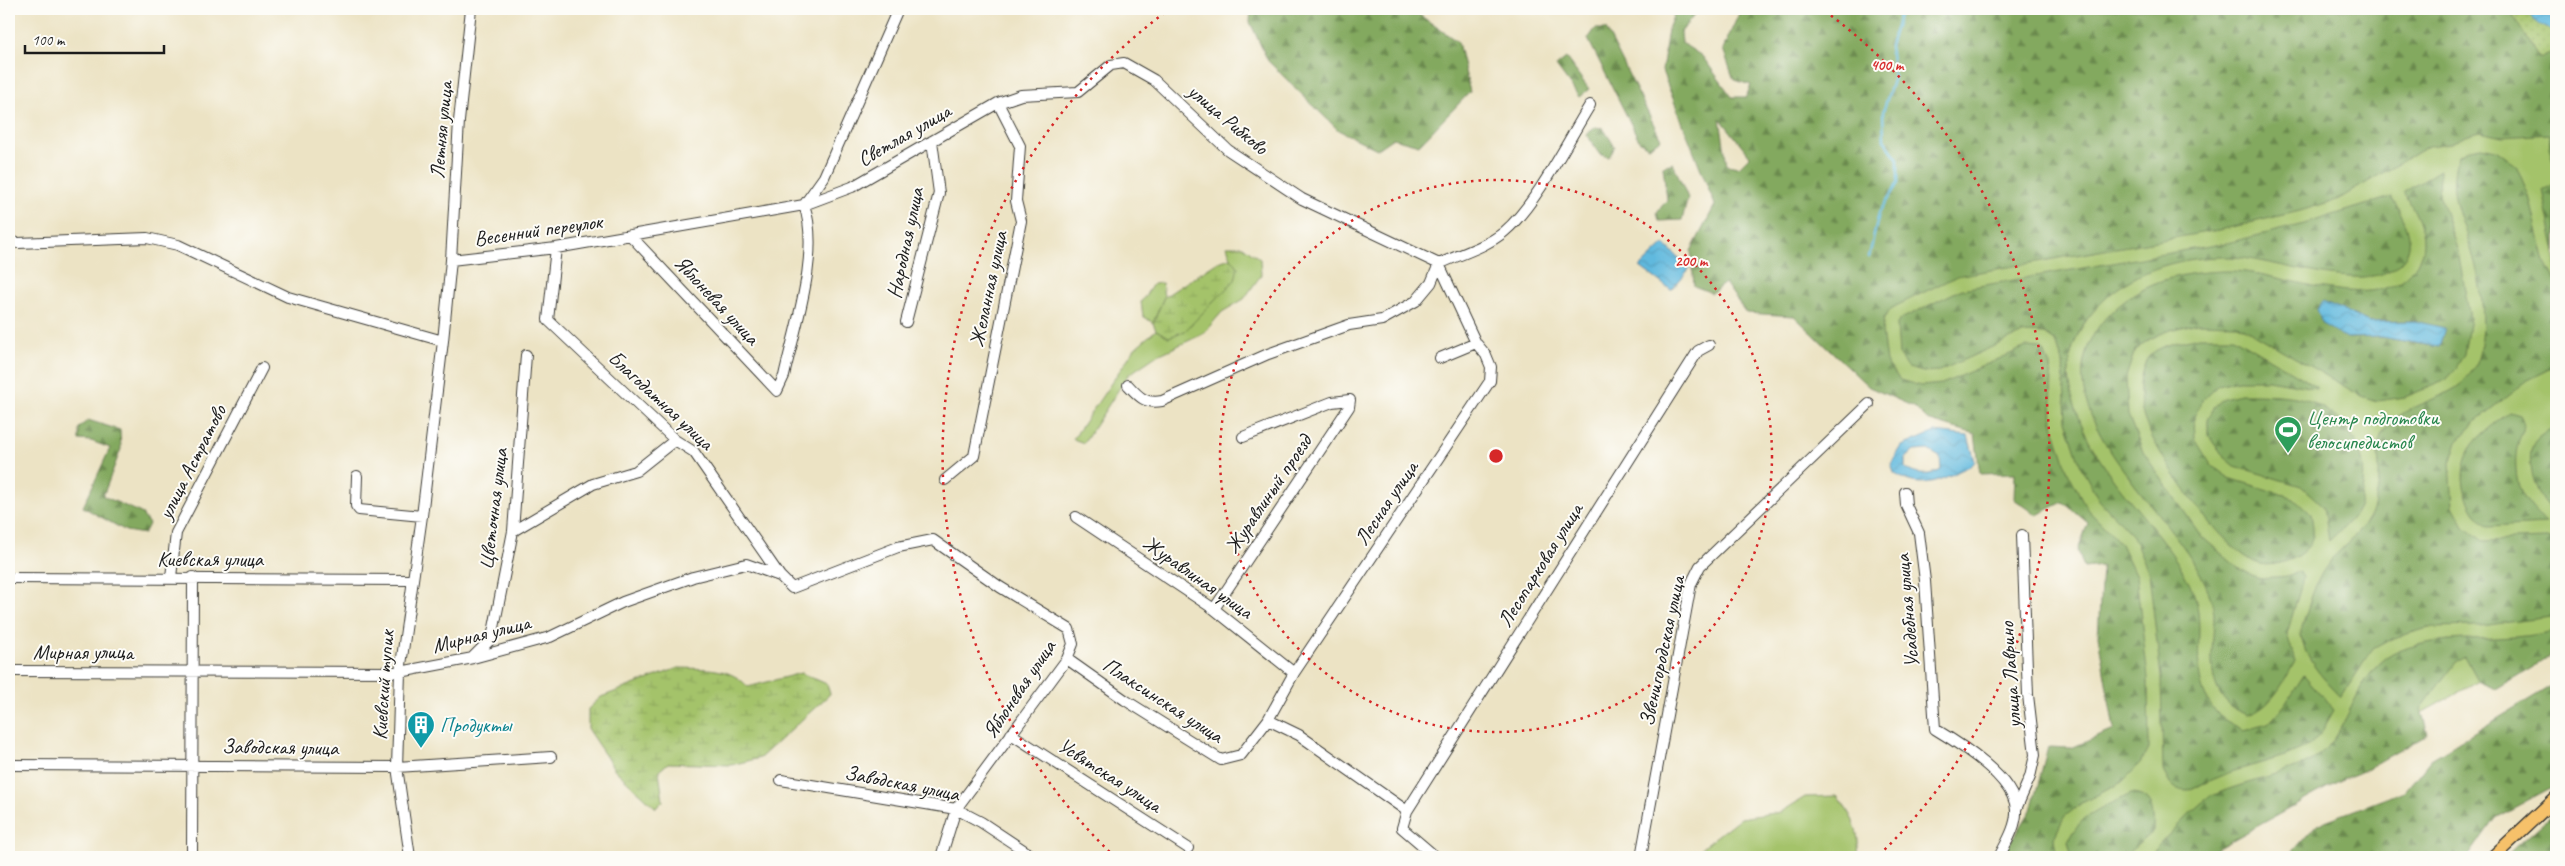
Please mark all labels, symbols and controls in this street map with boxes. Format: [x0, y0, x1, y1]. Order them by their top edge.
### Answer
scale bar [25, 22, 164, 54]
text: 100 m [32, 31, 66, 50]
text: 400 m [1871, 56, 1905, 75]
street label: улица Рибково [1181, 77, 1275, 161]
street label: Летняя улица [424, 78, 458, 180]
street label: Светлая улица [853, 97, 957, 172]
street label: Народная улица [881, 184, 930, 301]
street label: Весенний переулок [473, 208, 606, 252]
street label: Желанная улица [963, 227, 1013, 349]
street label: Яблоневая улица [669, 250, 766, 352]
text: 200 m [1675, 252, 1709, 271]
street label: Благодатная улица [603, 345, 720, 457]
street label: улица Астратово [151, 399, 233, 525]
place label: Центр подготовки велосипедистов [2307, 405, 2440, 455]
sports icon: Центр подготовки велосипедистов [2273, 415, 2303, 454]
street label: Журавлиный проезд [1219, 427, 1319, 558]
street label: Цветочная улица [473, 445, 514, 571]
centre of rings [1487, 447, 1505, 465]
street label: Лесная улица [1348, 454, 1425, 550]
street label: Лесопарковая улица [1492, 496, 1590, 632]
street label: Журавлиная улица [1138, 530, 1259, 625]
street label: Киевская улица [157, 546, 265, 572]
street label: Усадебная улица [1889, 551, 1925, 669]
street label: Звенигородская улица [1633, 571, 1691, 728]
street label: Мирная улица [429, 609, 535, 659]
street label: улица Лаврино [1993, 619, 2027, 731]
street label: Киевский тупик [366, 628, 400, 741]
street label: Яблоневая улица [977, 633, 1062, 743]
street label: Мирная улица [33, 639, 135, 665]
street label: Плаксинская улица [1098, 651, 1230, 750]
building icon: Продукты [406, 710, 436, 749]
place label: Продукты [440, 712, 513, 738]
street label: Усвятская улица [1053, 732, 1169, 819]
street label: Заводская улица [222, 733, 340, 761]
street label: Заводская улица [842, 759, 963, 807]

